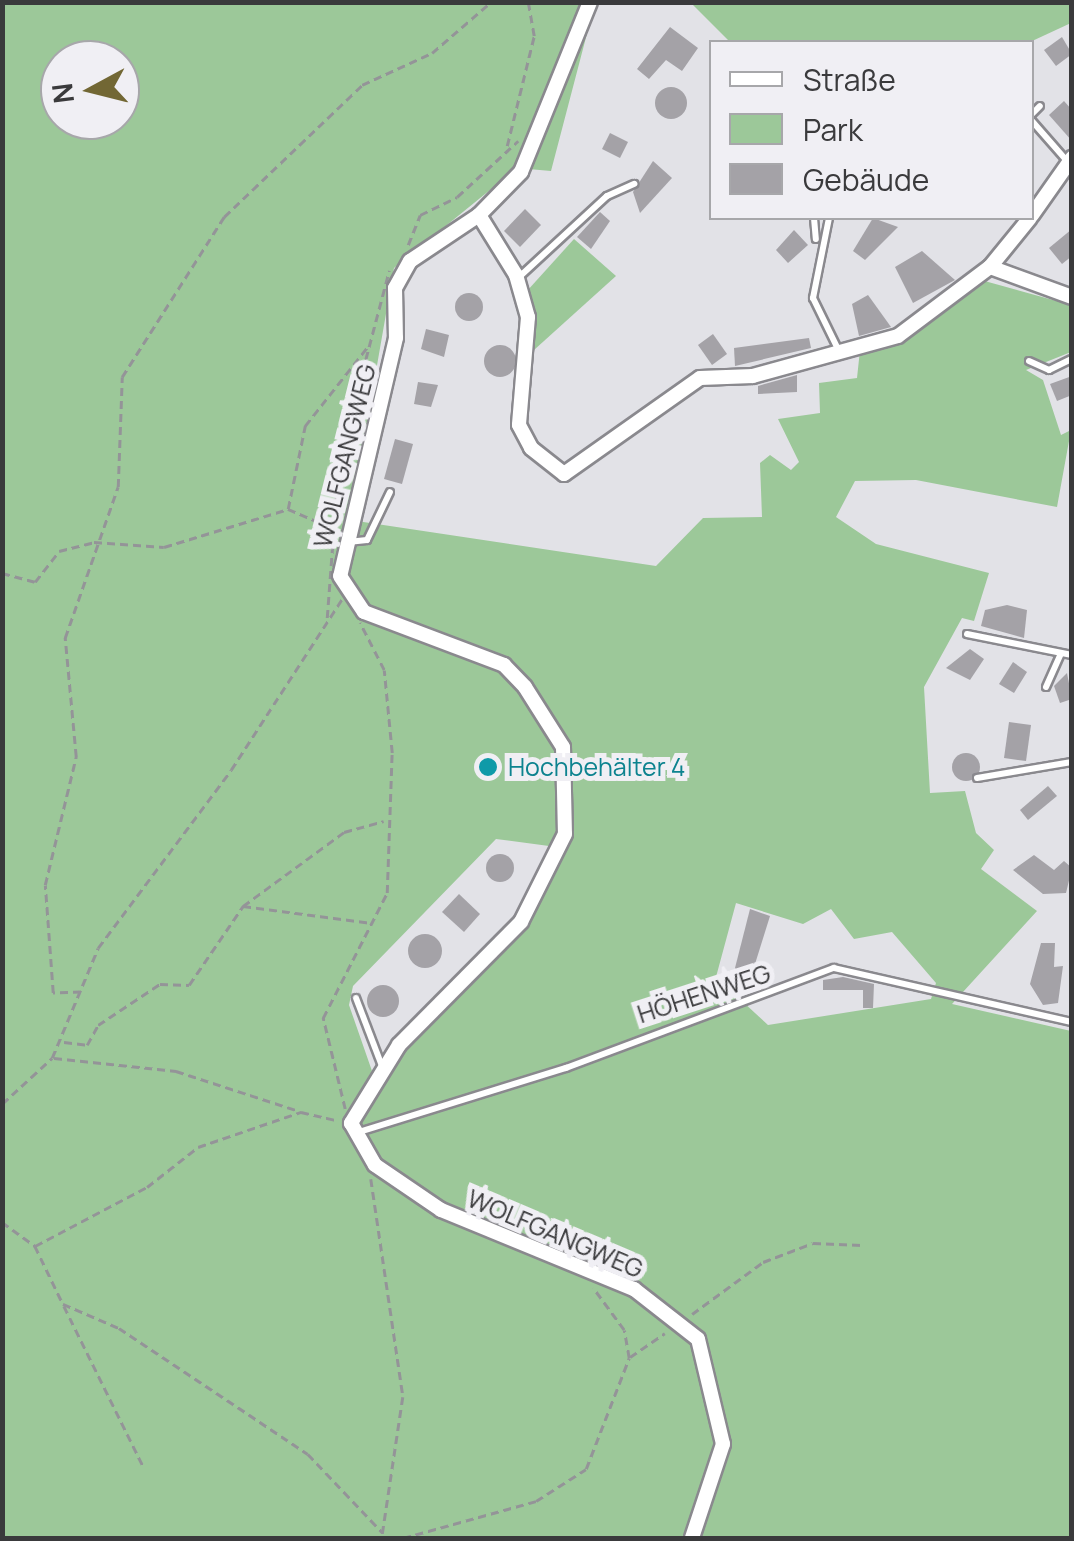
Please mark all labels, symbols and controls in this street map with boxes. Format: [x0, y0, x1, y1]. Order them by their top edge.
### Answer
north arrow [40, 40, 140, 140]
legend [709, 40, 1034, 220]
text: Straße [803, 59, 896, 100]
text: N [42, 81, 82, 106]
text: Park [803, 109, 863, 150]
text: Gebäude [803, 159, 929, 200]
street label: WOLFGANGWEG [308, 361, 382, 551]
place label: Hochbehälter 4 [508, 752, 685, 782]
marker: Hochbehälter 4 [477, 756, 499, 778]
street label: HÖHENWEG [634, 958, 774, 1030]
street label: WOLFGANGWEG [463, 1184, 647, 1284]

